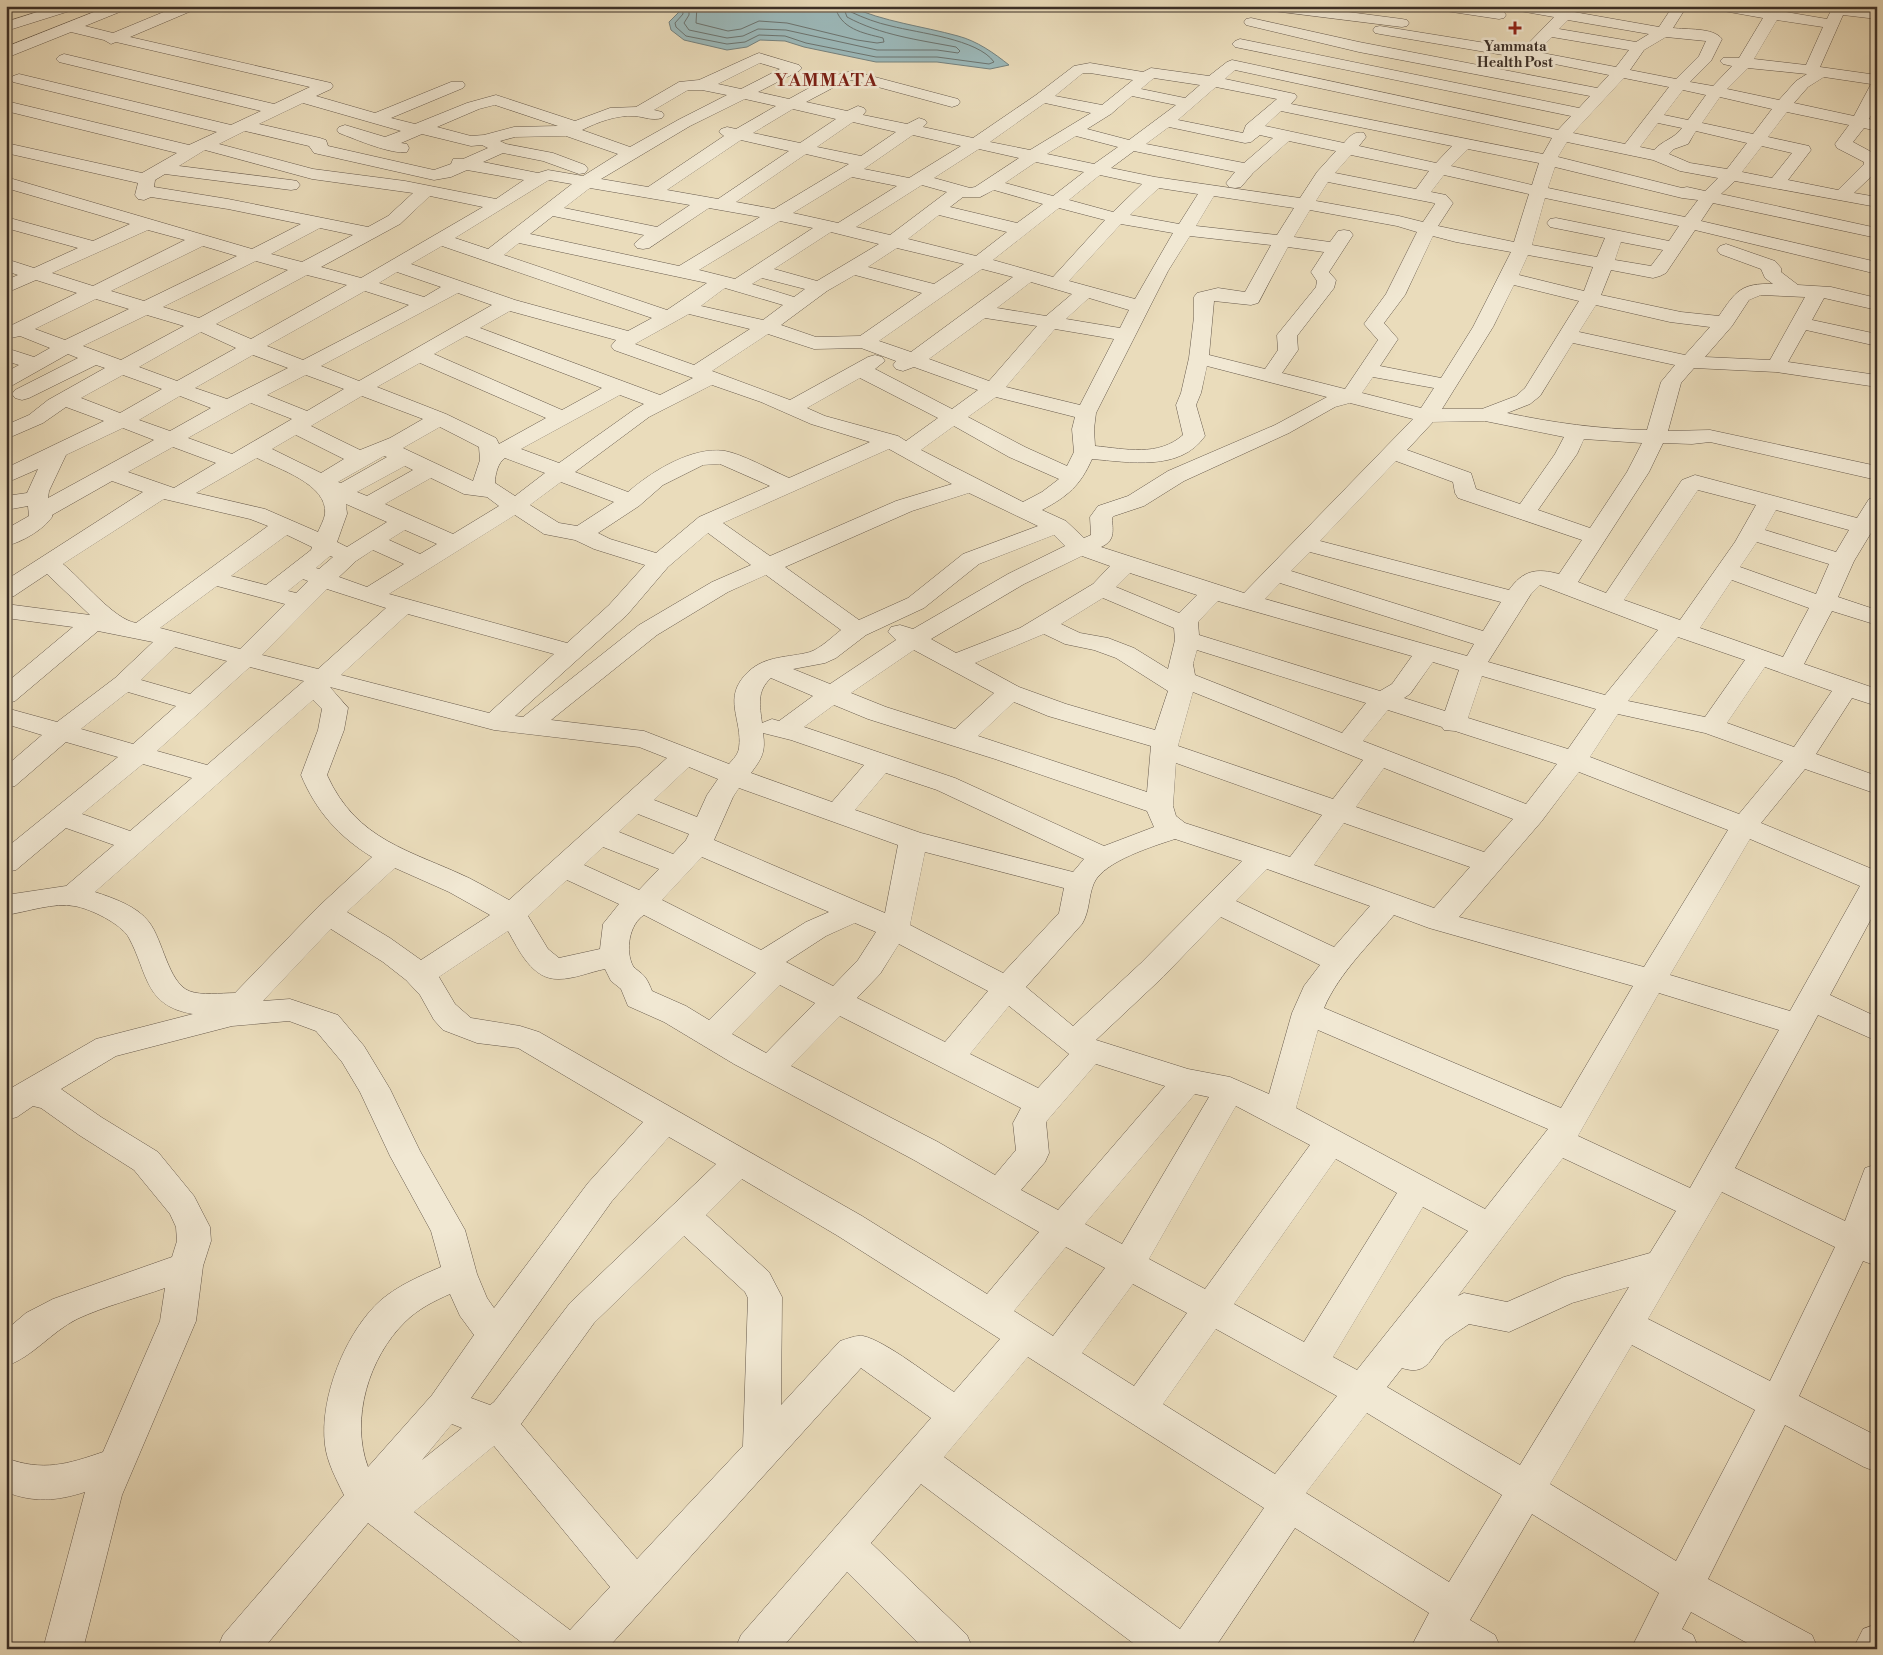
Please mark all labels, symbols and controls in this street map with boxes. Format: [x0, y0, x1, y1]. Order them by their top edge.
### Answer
marker: Yammata Health Post [1508, 21, 1522, 35]
place label: Yammata Health Post [1477, 38, 1554, 72]
district label: YAMMATA [774, 69, 878, 92]

